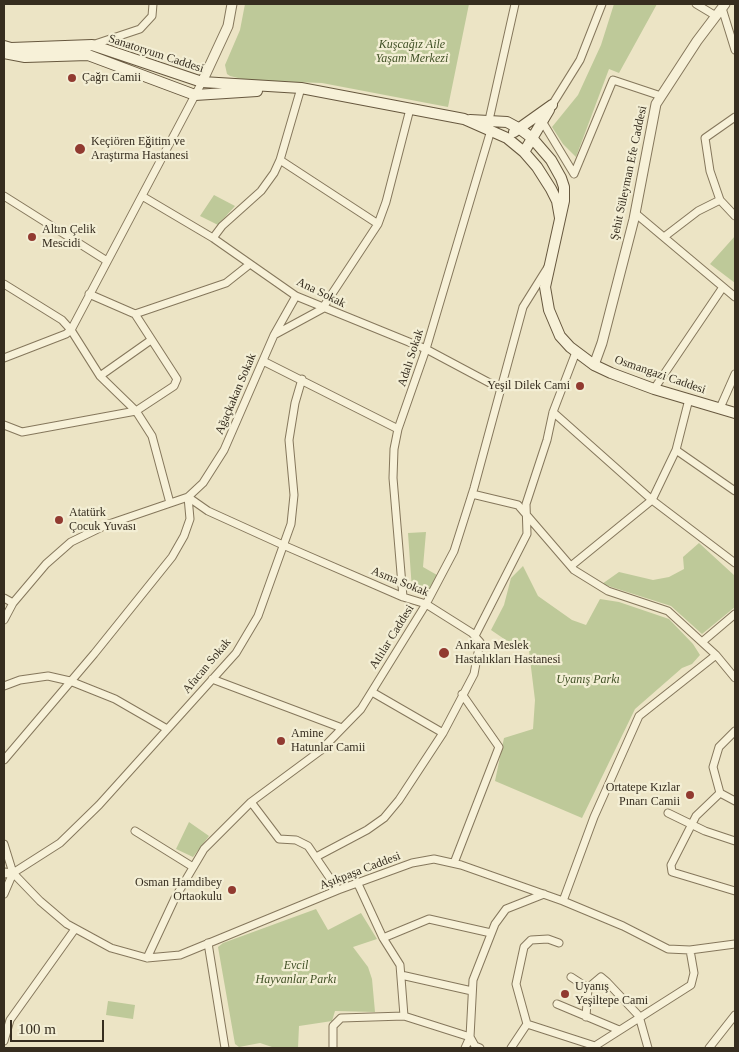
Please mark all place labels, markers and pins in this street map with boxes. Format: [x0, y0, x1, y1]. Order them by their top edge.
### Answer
place label: Çağrı Camii [82, 71, 141, 85]
marker: Çağrı Camii [66, 72, 78, 84]
place label: Keçiören Eğitim ve Araştırma Hastanesi [91, 135, 189, 163]
marker: Keçiören Eğitim ve Araştırma Hastanesi [73, 142, 87, 156]
place label: Altın Çelik Mescidi [42, 223, 96, 251]
marker: Altın Çelik Mescidi [26, 231, 38, 243]
place label: Yeşil Dilek Cami [487, 379, 570, 393]
marker: Yeşil Dilek Cami [574, 380, 586, 392]
place label: Atatürk Çocuk Yuvası [69, 506, 136, 534]
marker: Atatürk Çocuk Yuvası [53, 514, 65, 526]
place label: Ankara Meslek Hastalıkları Hastanesi [455, 639, 561, 667]
marker: Ankara Meslek Hastalıkları Hastanesi [437, 646, 451, 660]
place label: Amine Hatunlar Camii [291, 727, 365, 755]
marker: Amine Hatunlar Camii [275, 735, 287, 747]
place label: Ortatepe Kızlar Pınarı Camii [606, 781, 680, 809]
marker: Ortatepe Kızlar Pınarı Camii [684, 789, 696, 801]
place label: Osman Hamdibey Ortaokulu [135, 876, 222, 904]
marker: Osman Hamdibey Ortaokulu [226, 884, 238, 896]
place label: Uyanış Yeşiltepe Cami [575, 980, 648, 1008]
marker: Uyanış Yeşiltepe Cami [559, 988, 571, 1000]

